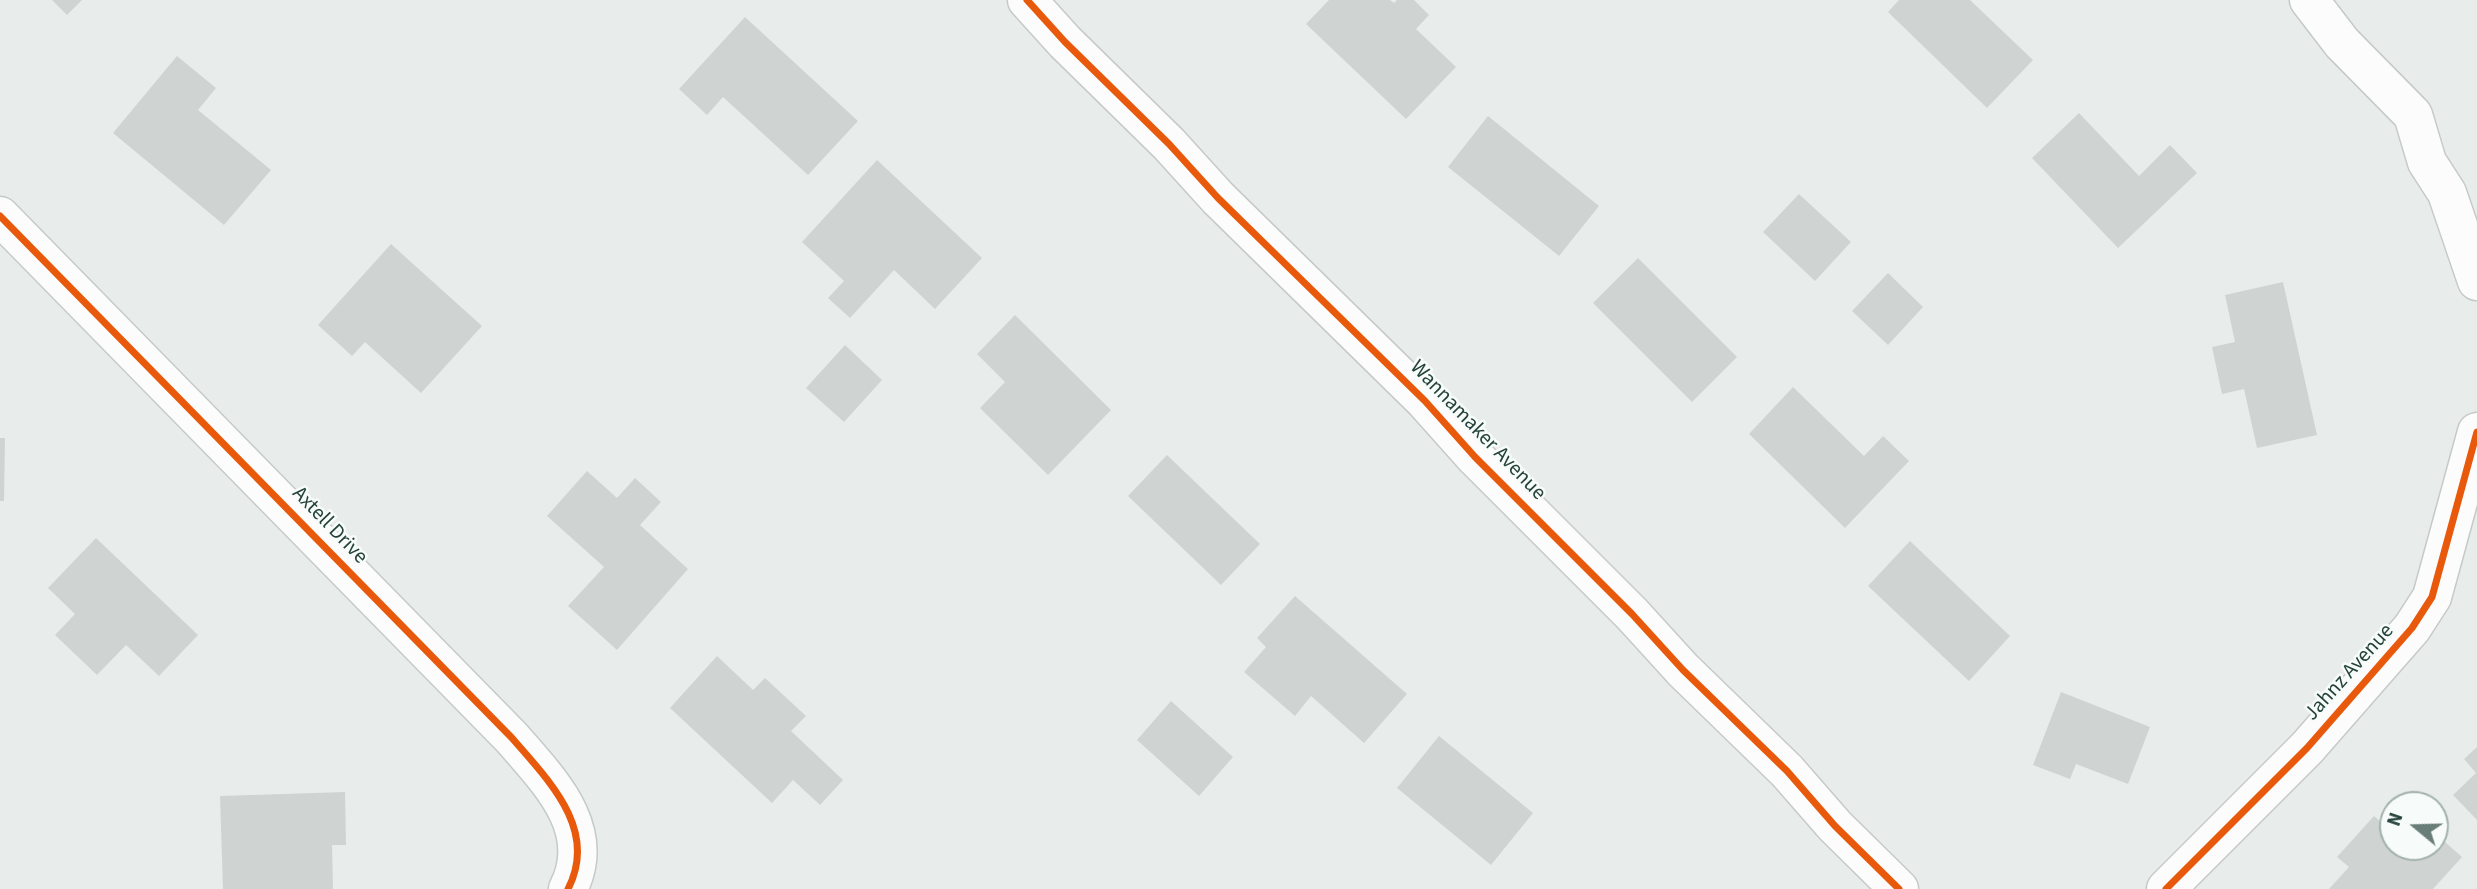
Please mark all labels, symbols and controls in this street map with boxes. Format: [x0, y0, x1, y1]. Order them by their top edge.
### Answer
street label: Wannamaker Avenue [1404, 356, 1550, 506]
street label: Axtell Drive [286, 482, 372, 570]
street label: Jahnz Avenue [2300, 619, 2400, 727]
north arrow [2379, 791, 2449, 861]
text: N [2381, 809, 2410, 830]

